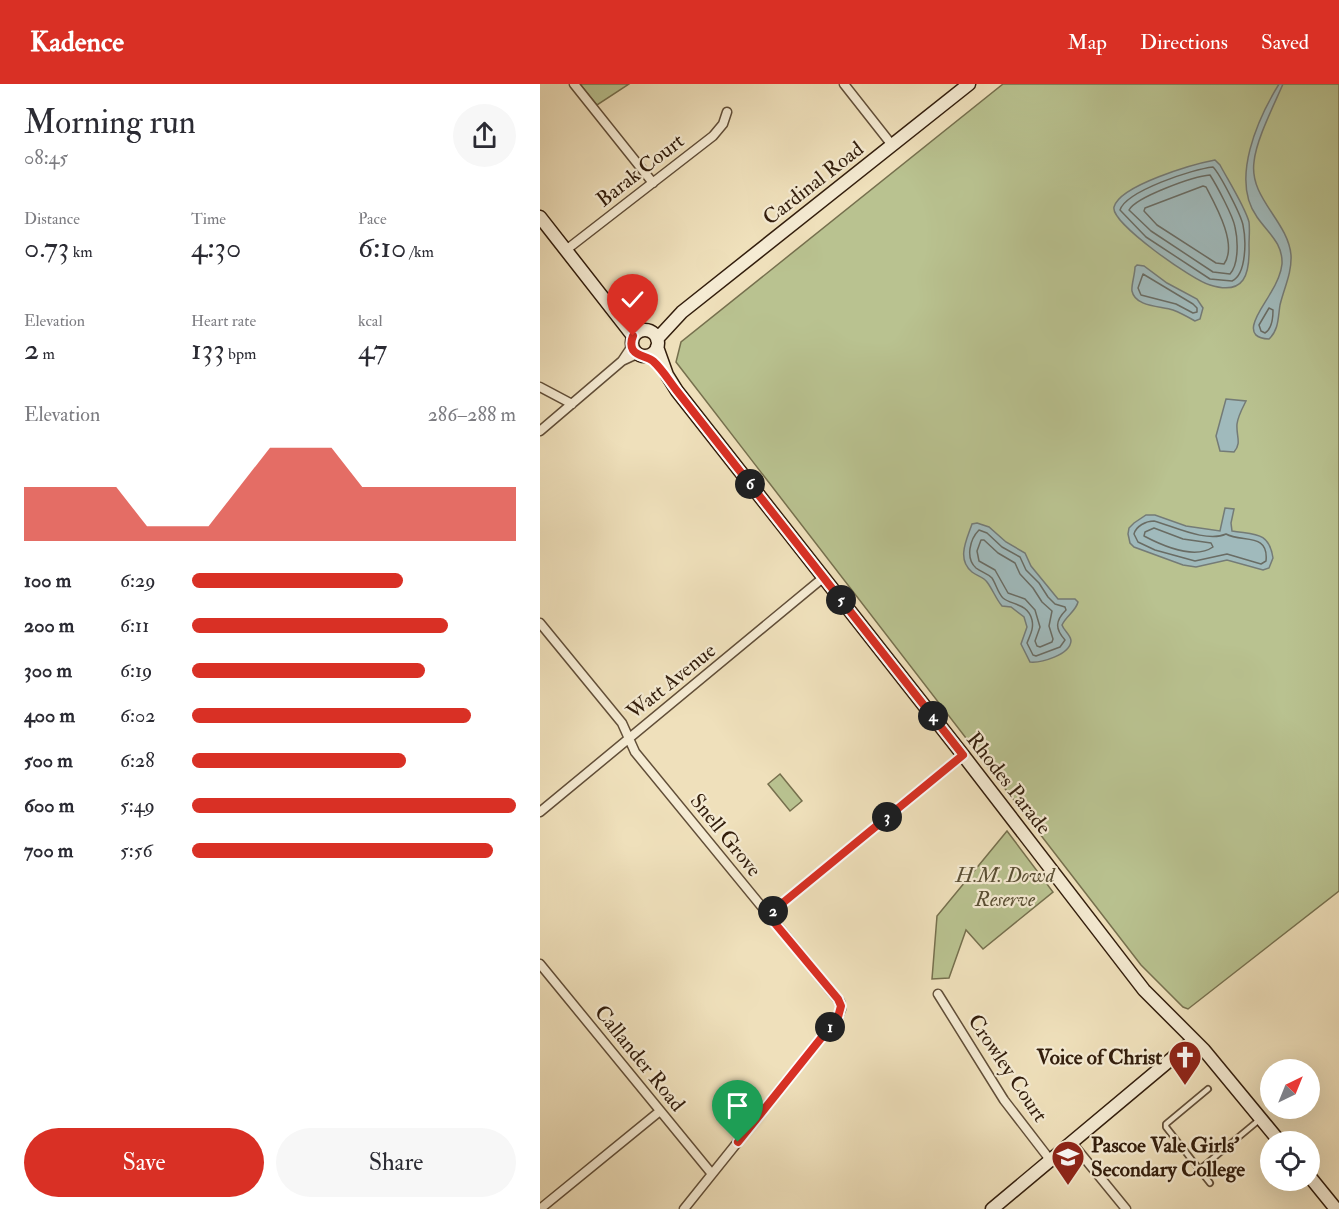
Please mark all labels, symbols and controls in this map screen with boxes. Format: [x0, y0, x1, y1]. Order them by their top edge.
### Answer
text: Kadence [30, 25, 124, 60]
text: Map [1067, 29, 1107, 56]
text: Directions [1140, 29, 1228, 56]
text: Saved [1261, 29, 1309, 56]
text: Morning run [24, 102, 196, 143]
button: share [453, 104, 516, 167]
street label: Barak Court [591, 128, 690, 213]
street label: Cardinal Road [757, 135, 870, 231]
text: 08:45 [24, 145, 68, 170]
text: Distance [24, 209, 80, 229]
text: Time [191, 209, 226, 229]
text: Pace [358, 209, 387, 229]
text: 0.73 [24, 229, 69, 266]
text: 4:30 [191, 229, 242, 266]
text: 6:10 [358, 229, 406, 266]
text: km [69, 242, 93, 262]
text: /km [406, 242, 434, 262]
pin [607, 274, 658, 336]
icon: check [616, 283, 649, 316]
text: Elevation [24, 311, 85, 331]
text: Heart rate [191, 311, 256, 331]
text: kcal [358, 311, 383, 331]
text: 2 [24, 331, 39, 368]
text: 133 [191, 331, 225, 368]
text: 47 [358, 331, 387, 368]
text: m [39, 344, 55, 364]
text: bpm [225, 344, 256, 364]
text: Elevation [24, 402, 100, 427]
text: 286–288 m [428, 402, 516, 427]
pin: 6 [735, 469, 765, 499]
text: 6 [746, 474, 754, 494]
text: 100 m [24, 568, 71, 593]
text: 6:29 [120, 568, 155, 593]
pin: 5 [826, 585, 856, 615]
text: 5 [837, 590, 845, 610]
text: 200 m [24, 613, 74, 638]
text: 6:11 [120, 613, 149, 638]
street label: Watt Avenue [620, 637, 722, 726]
text: 300 m [24, 658, 72, 683]
text: 6:19 [120, 658, 152, 683]
pin: 4 [918, 701, 948, 731]
text: 400 m [24, 703, 75, 728]
text: 6:02 [120, 703, 155, 728]
text: 4 [929, 706, 937, 726]
street label: Rhodes Parade [960, 727, 1057, 840]
text: 500 m [24, 748, 73, 773]
text: 6:28 [120, 748, 155, 773]
street label: Snell Grove [684, 788, 768, 883]
text: 600 m [24, 793, 74, 818]
text: 5:49 [120, 793, 155, 818]
pin: 3 [872, 802, 902, 832]
text: 3 [884, 807, 890, 827]
text: 700 m [24, 838, 73, 863]
text: 5:56 [120, 838, 153, 863]
park label: H.M. Dowd Reserve [955, 862, 1056, 913]
pin: 2 [758, 896, 788, 926]
text: 2 [769, 901, 777, 921]
street label: Callander Road [588, 1000, 691, 1118]
street label: Crowley Court [962, 1009, 1054, 1128]
pin: 1 [815, 1012, 845, 1042]
text: 1 [827, 1017, 833, 1037]
church icon: Voice of Christ [1167, 1039, 1203, 1086]
place label: Voice of Christ [1036, 1044, 1162, 1071]
north arrow [1260, 1059, 1320, 1119]
map controls [1260, 1059, 1320, 1191]
pin [712, 1080, 763, 1142]
icon: arrive [721, 1089, 754, 1122]
button: Save [24, 1128, 264, 1197]
button: Share [276, 1128, 516, 1197]
button: locate [1260, 1131, 1320, 1191]
place label: Pascoe Vale Girls' Secondary College [1091, 1132, 1245, 1183]
school or university icon: Pascoe Vale Girls' Secondary College [1050, 1139, 1086, 1186]

